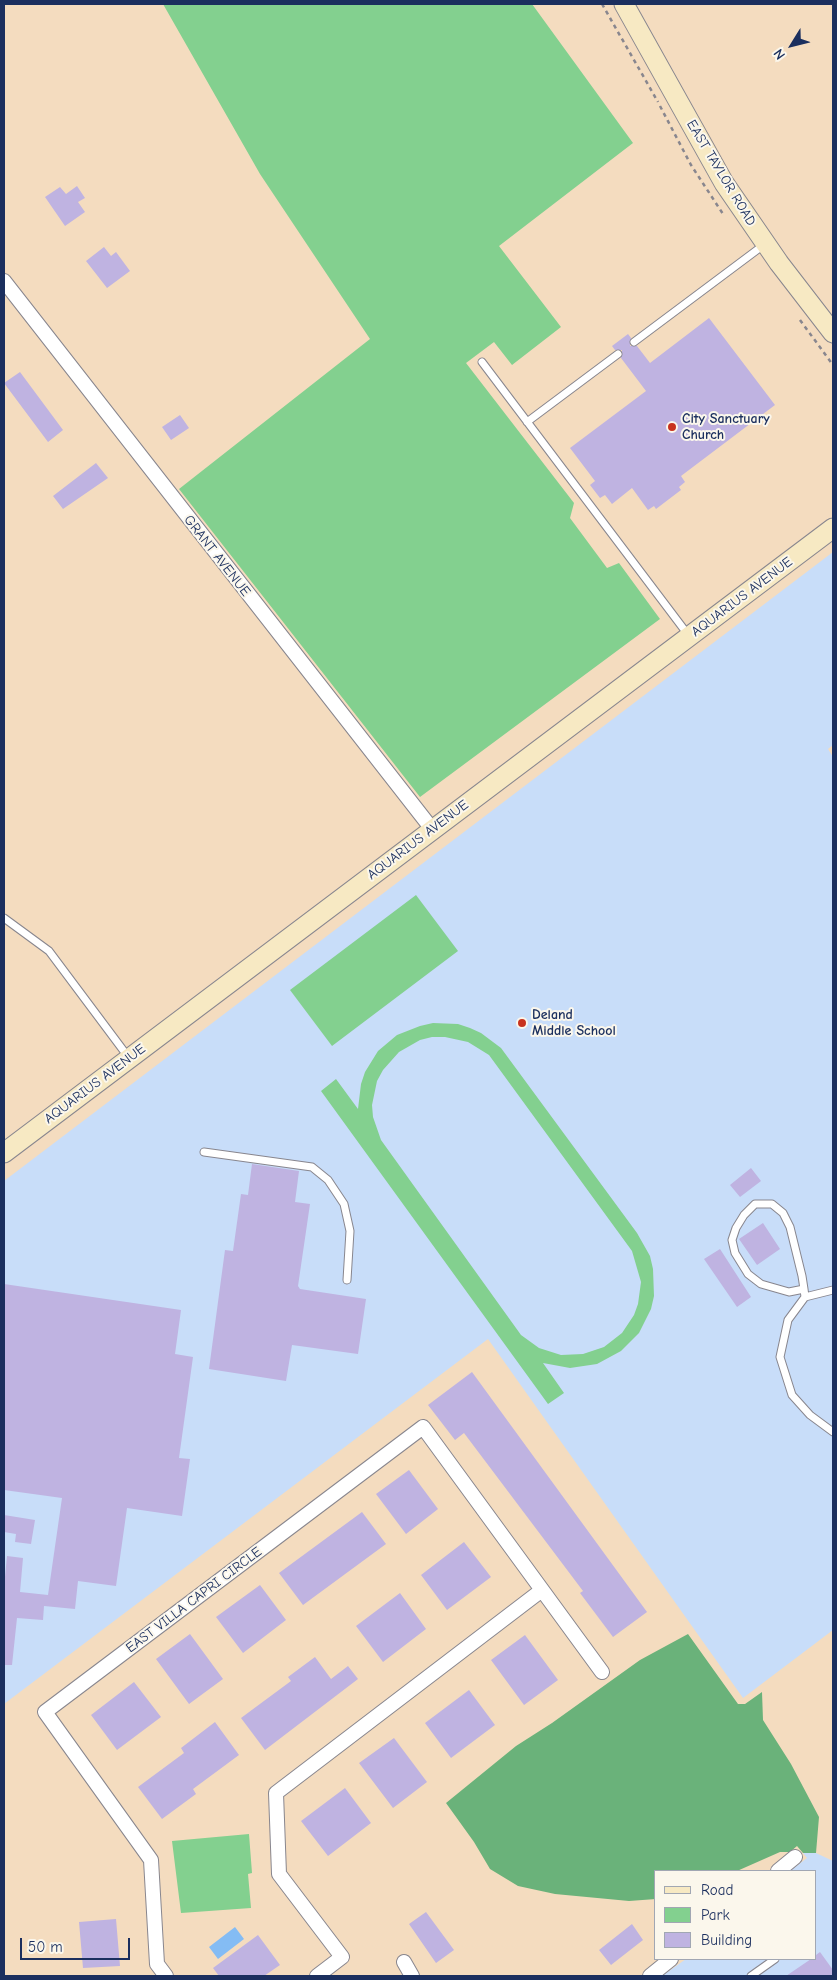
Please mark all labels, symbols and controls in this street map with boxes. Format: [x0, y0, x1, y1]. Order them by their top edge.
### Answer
north arrow [767, 20, 817, 70]
text: N [770, 45, 789, 63]
street label: EAST TAYLOR ROAD [683, 117, 759, 229]
place label: City Sanctuary Church [682, 411, 770, 444]
marker: City Sanctuary Church [666, 421, 678, 433]
street label: GRANT AVENUE [180, 512, 254, 600]
street label: AQUARIUS AVENUE [688, 553, 796, 641]
street label: AQUARIUS AVENUE [364, 796, 472, 884]
place label: Deland Middle School [532, 1007, 616, 1040]
marker: Deland Middle School [516, 1017, 528, 1029]
street label: AQUARIUS AVENUE [41, 1040, 149, 1128]
street label: EAST VILLA CAPRI CIRCLE [123, 1543, 265, 1657]
legend [654, 1870, 817, 1960]
text: Road [701, 1881, 733, 1899]
text: Park [701, 1906, 730, 1924]
scale bar [22, 1928, 132, 1960]
text: Building [701, 1931, 752, 1949]
text: 50 m [28, 1938, 63, 1956]

